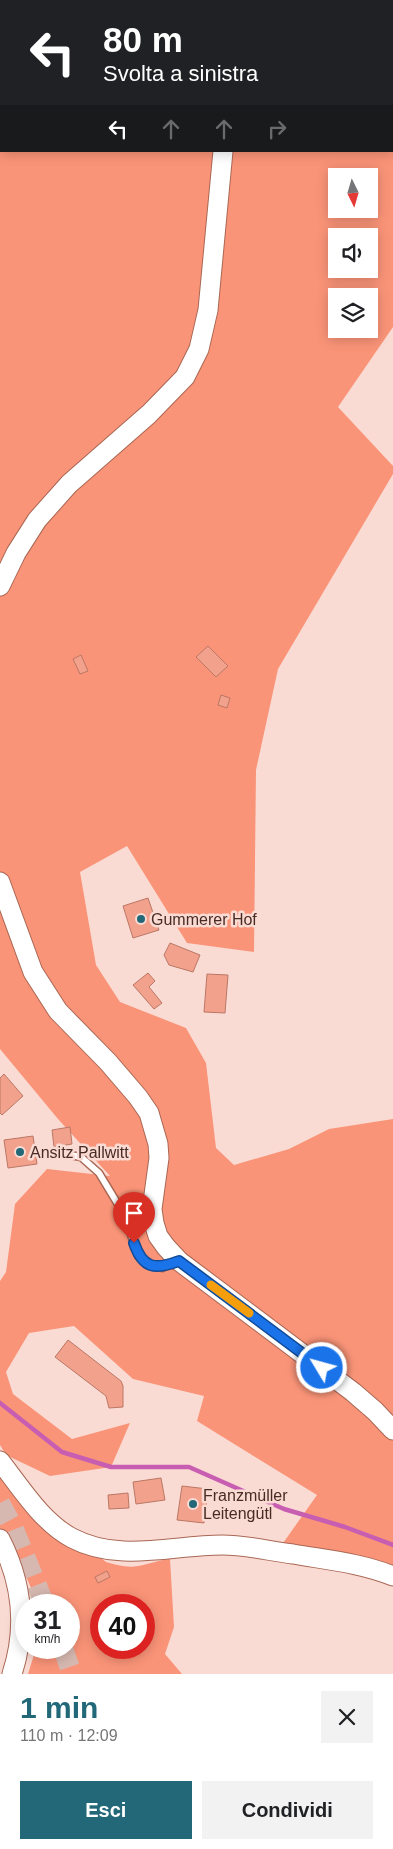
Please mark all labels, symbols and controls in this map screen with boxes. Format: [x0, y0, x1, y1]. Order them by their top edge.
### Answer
icon: left [20, 20, 85, 85]
text: 80 m [103, 20, 183, 59]
text: Svolta a sinistra [103, 61, 258, 86]
icon: left [104, 115, 132, 143]
icon: ahead [157, 115, 185, 143]
icon: ahead [210, 115, 238, 143]
icon: right [263, 115, 291, 143]
north arrow [328, 168, 378, 218]
map controls [328, 168, 378, 338]
button: sound [328, 228, 378, 278]
button: layers [328, 288, 378, 338]
place label: Gummerer Hof [151, 911, 257, 928]
marker: Gummerer Hof [135, 913, 147, 925]
place label: Ansitz Pallwitt [30, 1144, 129, 1161]
marker: Ansitz Pallwitt [14, 1146, 26, 1158]
pin [113, 1192, 155, 1243]
icon: arrive [120, 1199, 148, 1227]
position arrow [295, 1341, 347, 1393]
place label: Franzmüller Leitengütl [203, 1487, 288, 1522]
marker: Franzmüller Leitengütl [187, 1498, 199, 1510]
speed limit sign: 40 [90, 1594, 155, 1659]
text: 31 [34, 1606, 61, 1634]
text: km/h [34, 1632, 61, 1646]
text: 1 min [20, 1691, 98, 1724]
button: close [321, 1691, 373, 1743]
text: 110 m · 12:09 [20, 1727, 118, 1744]
button: Esci [20, 1781, 192, 1839]
button: Condividi [202, 1781, 373, 1839]

